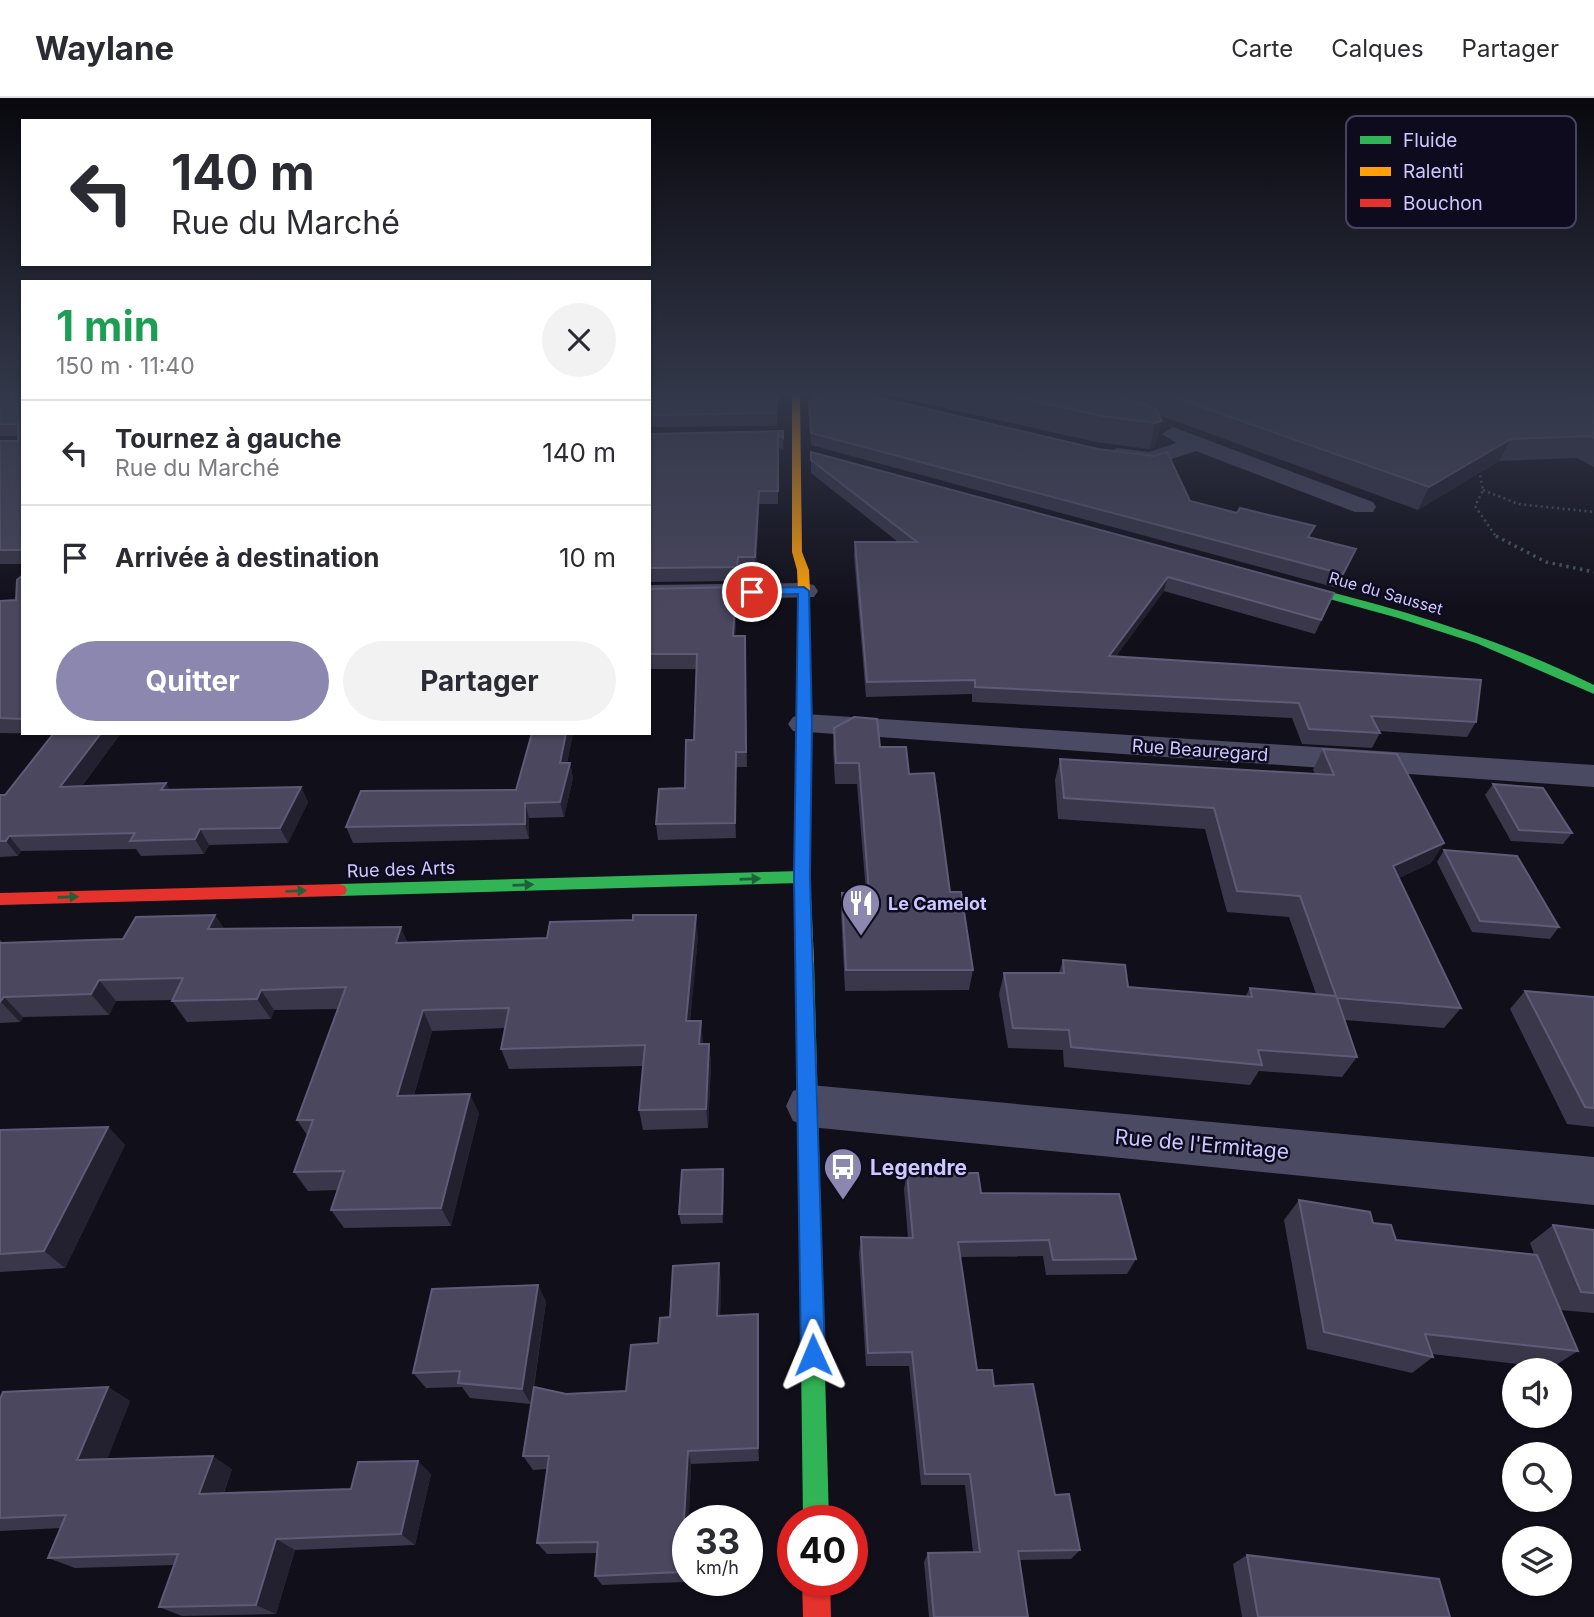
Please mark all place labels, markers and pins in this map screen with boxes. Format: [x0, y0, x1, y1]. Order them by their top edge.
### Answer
pin [722, 562, 782, 622]
restaurant icon: Le Camelot [840, 882, 882, 937]
place label: Le Camelot [888, 893, 987, 914]
bus stop icon: Legendre [822, 1146, 864, 1201]
place label: Legendre [870, 1155, 967, 1180]

